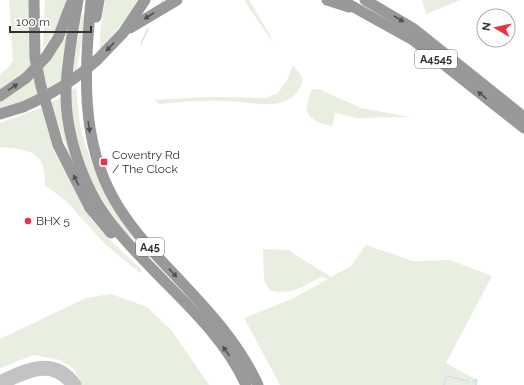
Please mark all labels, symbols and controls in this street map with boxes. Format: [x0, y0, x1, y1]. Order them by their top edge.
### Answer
scale bar [10, 8, 91, 34]
north arrow [476, 8, 516, 48]
one-way arrow [144, 12, 155, 19]
text: 100 m [16, 15, 50, 29]
one-way arrow [393, 16, 405, 23]
text: N [480, 21, 494, 32]
one-way arrow [106, 42, 115, 51]
road number: A4545 [415, 50, 457, 68]
one-way arrow [8, 83, 18, 91]
one-way arrow [477, 91, 488, 100]
one-way arrow [86, 121, 92, 133]
place label: Coventry Rd / The Clock [112, 148, 180, 176]
marker: Coventry Rd / The Clock [99, 157, 109, 167]
one-way arrow [72, 174, 79, 185]
place label: BHX 5 [36, 214, 70, 228]
marker: BHX 5 [23, 216, 33, 226]
road number: A45 [136, 238, 164, 256]
one-way arrow [168, 269, 177, 278]
one-way arrow [222, 346, 230, 357]

